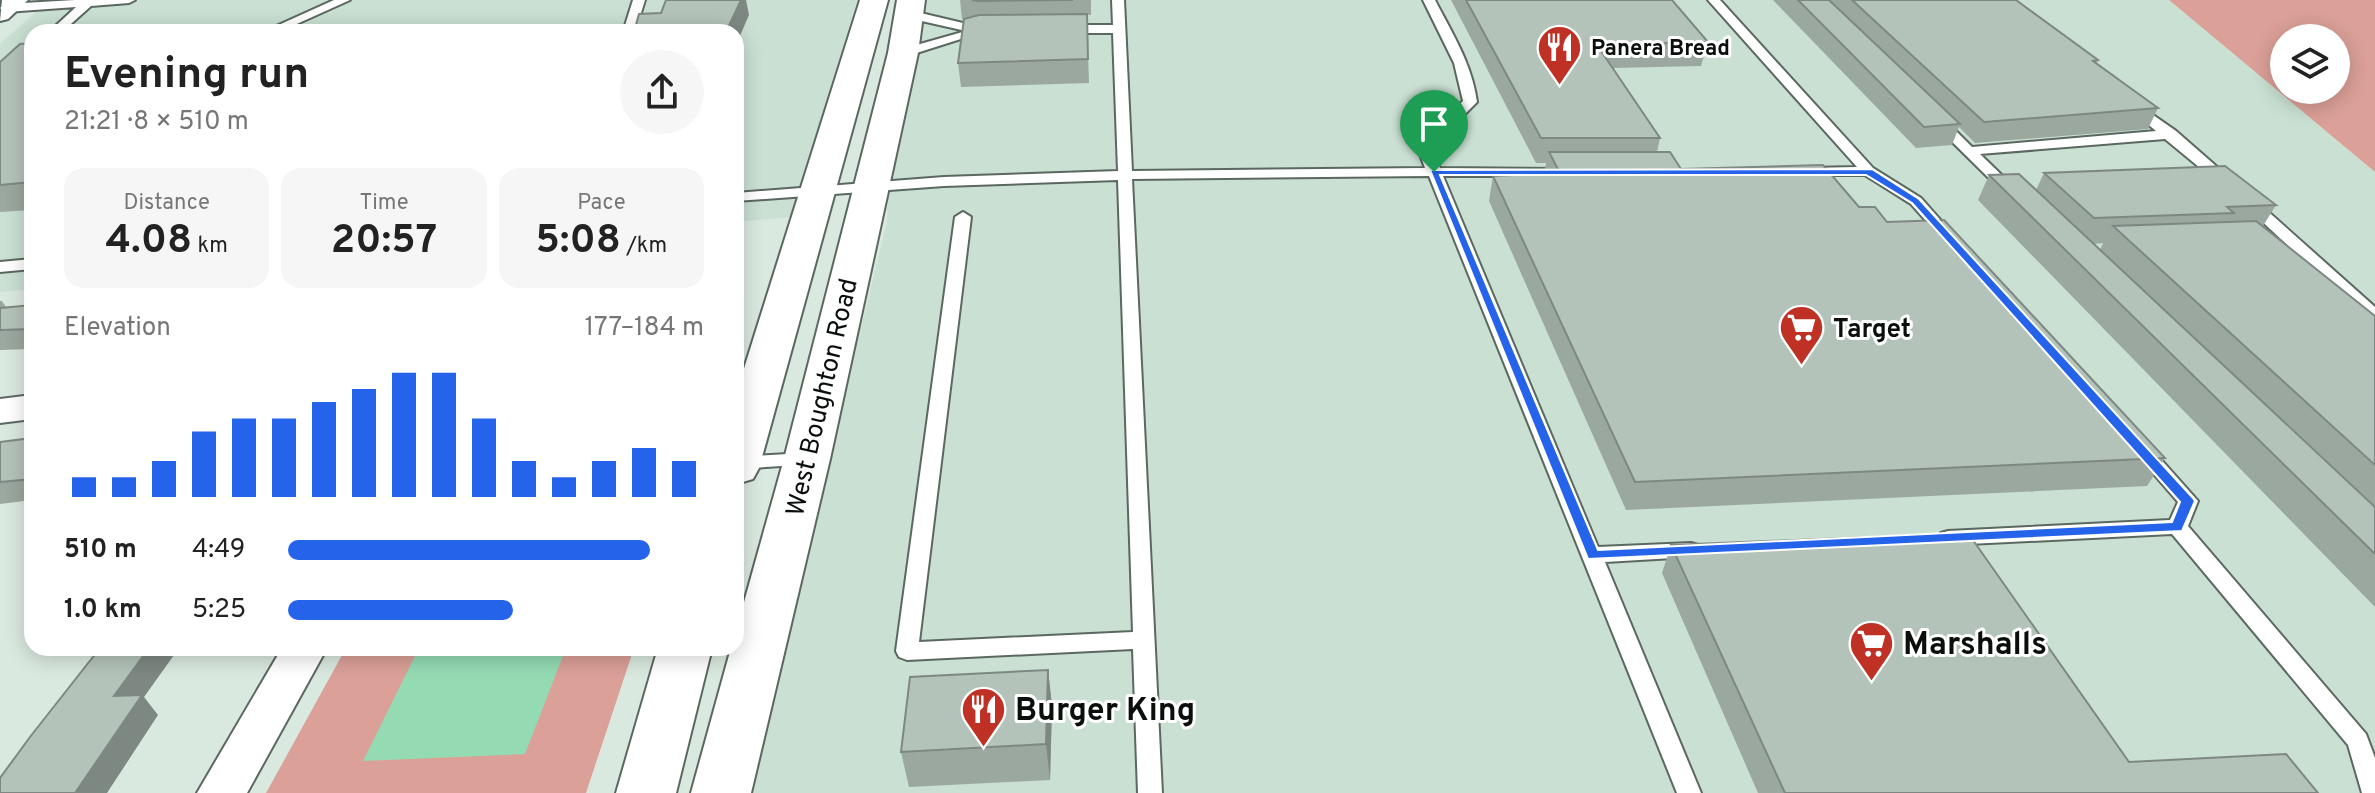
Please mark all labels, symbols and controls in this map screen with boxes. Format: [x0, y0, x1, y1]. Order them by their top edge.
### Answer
restaurant icon: Panera Bread [1536, 23, 1584, 86]
map controls [2270, 24, 2350, 104]
button: layers [2270, 24, 2350, 104]
place label: Panera Bread [1591, 36, 1730, 63]
text: Evening run [64, 48, 309, 104]
button: share [620, 50, 704, 134]
pin [1400, 90, 1468, 172]
icon: arrive [1412, 102, 1456, 146]
text: 21:21 · 8 × 510 m [64, 106, 249, 139]
text: Distance [123, 190, 210, 217]
text: Time [359, 190, 409, 217]
text: Pace [577, 190, 625, 217]
text: 4.08 [105, 217, 192, 267]
text: 20:57 [331, 217, 437, 267]
text: 5:08 [535, 217, 621, 267]
text: km [192, 233, 228, 260]
text: /km [621, 233, 667, 260]
street label: West Boughton Road [780, 275, 867, 520]
supermarket icon: Target [1778, 304, 1826, 367]
text: Elevation [64, 312, 171, 345]
text: 177–184 m [585, 312, 704, 345]
place label: Target [1833, 314, 1911, 347]
text: 510 m [64, 534, 137, 567]
text: 4:49 [192, 534, 245, 567]
text: 1.0 km [64, 594, 142, 627]
text: 5:25 [192, 594, 246, 627]
supermarket icon: Marshalls [1848, 619, 1896, 682]
place label: Marshalls [1903, 626, 2047, 666]
restaurant icon: Burger King [960, 685, 1008, 748]
place label: Burger King [1015, 692, 1195, 732]

